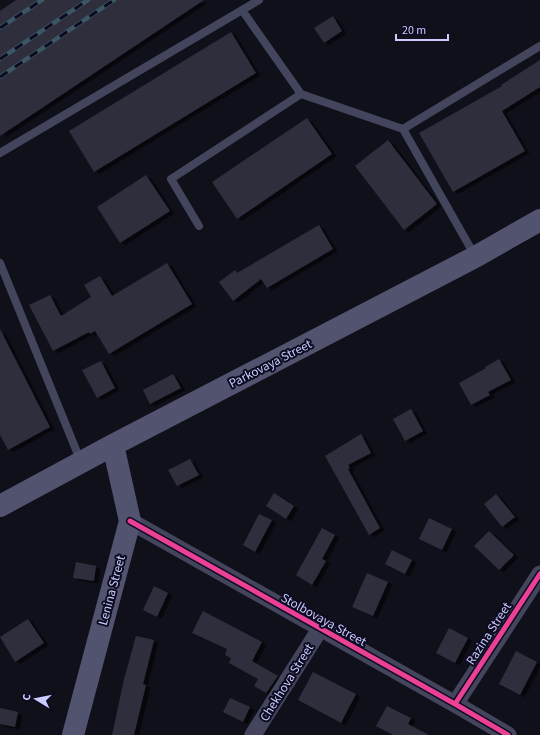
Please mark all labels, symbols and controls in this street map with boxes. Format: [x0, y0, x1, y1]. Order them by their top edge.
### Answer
scale bar [396, 16, 448, 42]
text: 20 m [402, 22, 426, 39]
street label: Parkovaya Street [226, 335, 316, 393]
street label: Lenina Street [94, 553, 130, 627]
street label: Stolbovaya Street [277, 589, 370, 651]
street label: Razina Street [462, 598, 516, 668]
street label: Chekhova Street [256, 640, 318, 725]
north arrow [16, 679, 56, 719]
text: С [19, 692, 35, 702]

